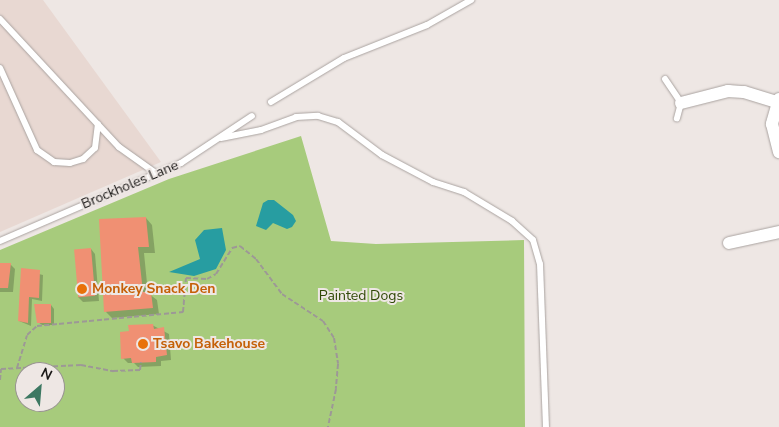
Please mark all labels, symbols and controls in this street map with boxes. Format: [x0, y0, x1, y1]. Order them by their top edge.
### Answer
street label: Brockholes Lane [79, 157, 181, 213]
place label: Monkey Snack Den [92, 281, 215, 297]
marker: Monkey Snack Den [76, 283, 88, 295]
park label: Painted Dogs [319, 288, 403, 304]
place label: Tsavo Bakehouse [153, 336, 265, 352]
marker: Tsavo Bakehouse [137, 338, 149, 350]
north arrow [15, 362, 65, 412]
text: N [38, 363, 56, 385]

